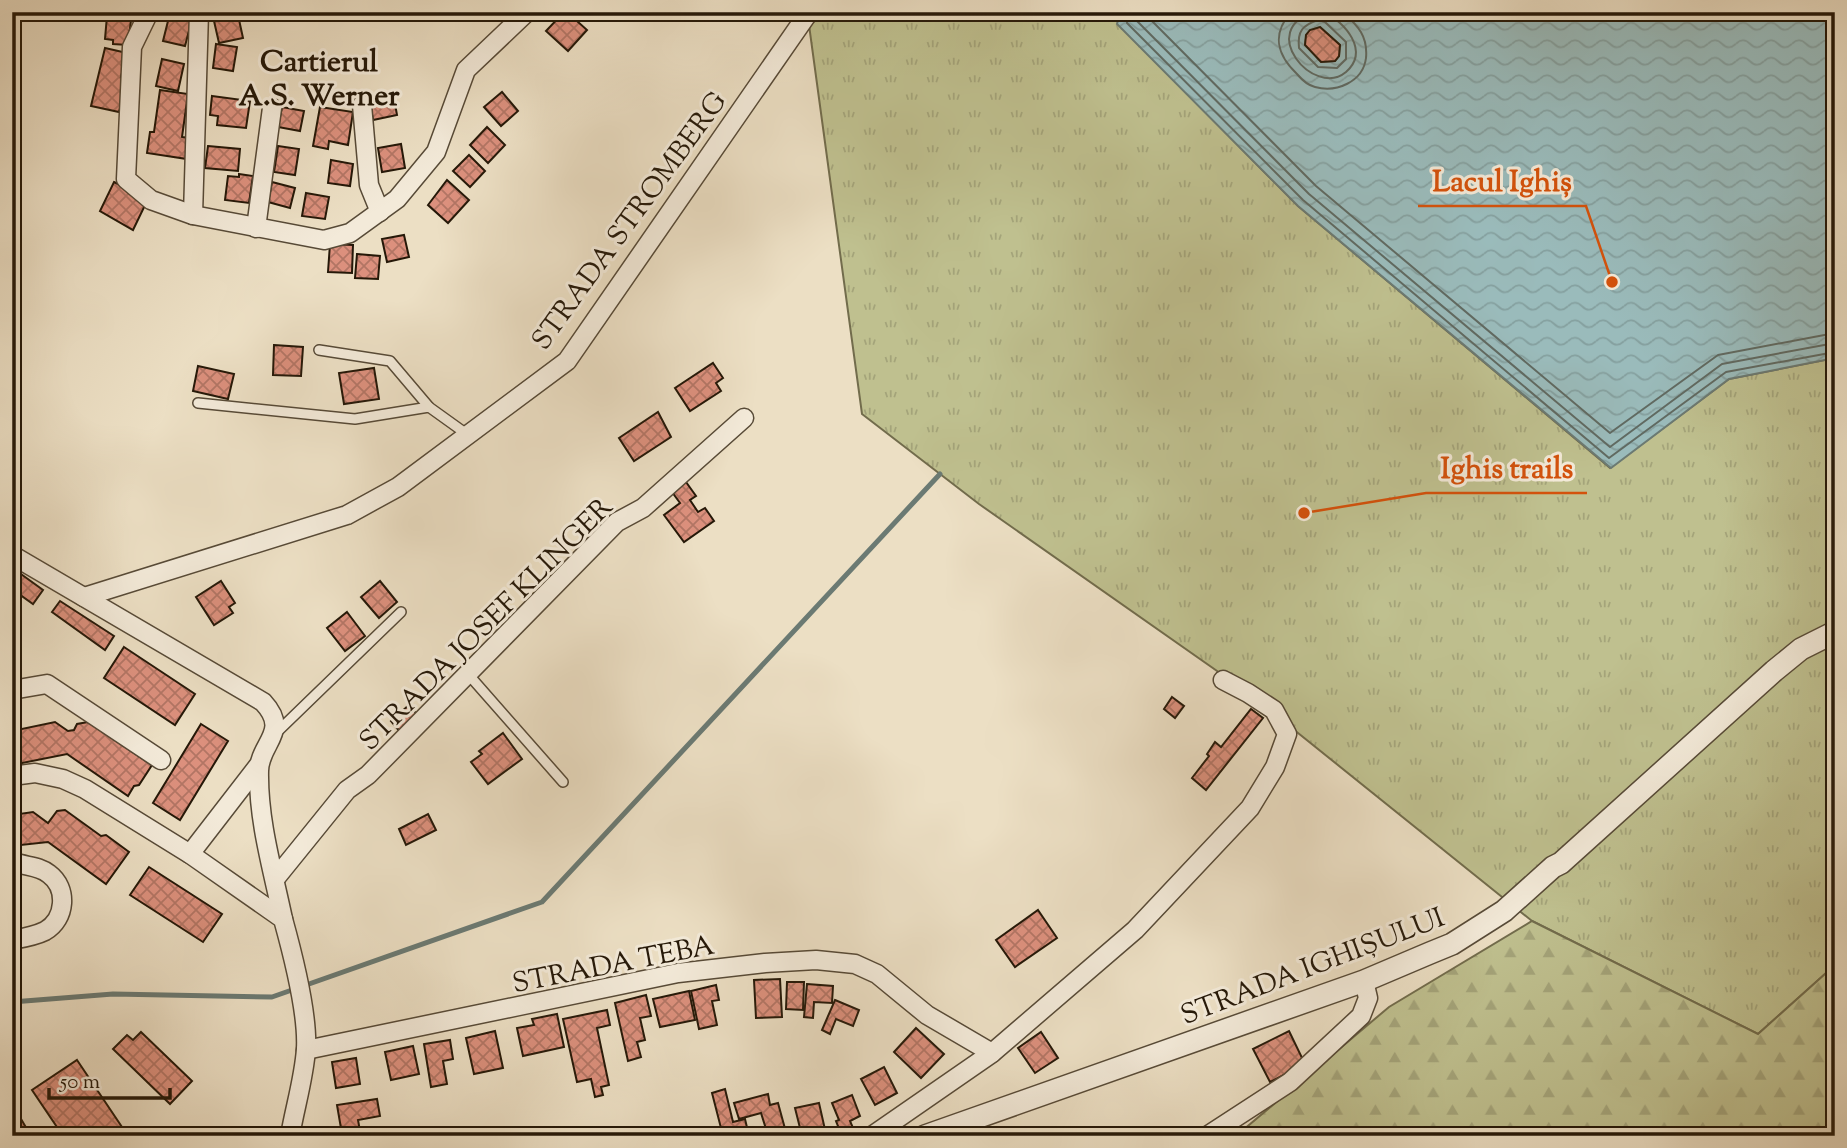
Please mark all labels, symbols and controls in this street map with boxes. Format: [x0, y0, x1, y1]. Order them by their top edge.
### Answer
district label: Cartierul A.S. Werner [239, 42, 400, 119]
street label: STRADA STROMBERG [523, 84, 738, 359]
callout: Lacul Ighiș [1418, 155, 1586, 206]
text: Lacul Ighiș [1432, 162, 1572, 205]
callout: Ighis trails [1426, 442, 1587, 493]
text: Ighis trails [1441, 449, 1574, 492]
street label: STRADA JOSEF KLINGER [351, 489, 623, 761]
street label: STRADA IGHIȘULUI [1175, 899, 1451, 1037]
street label: STRADA TEBA [509, 927, 718, 1005]
scale bar [49, 1057, 170, 1101]
text: 50 m [59, 1068, 100, 1098]

